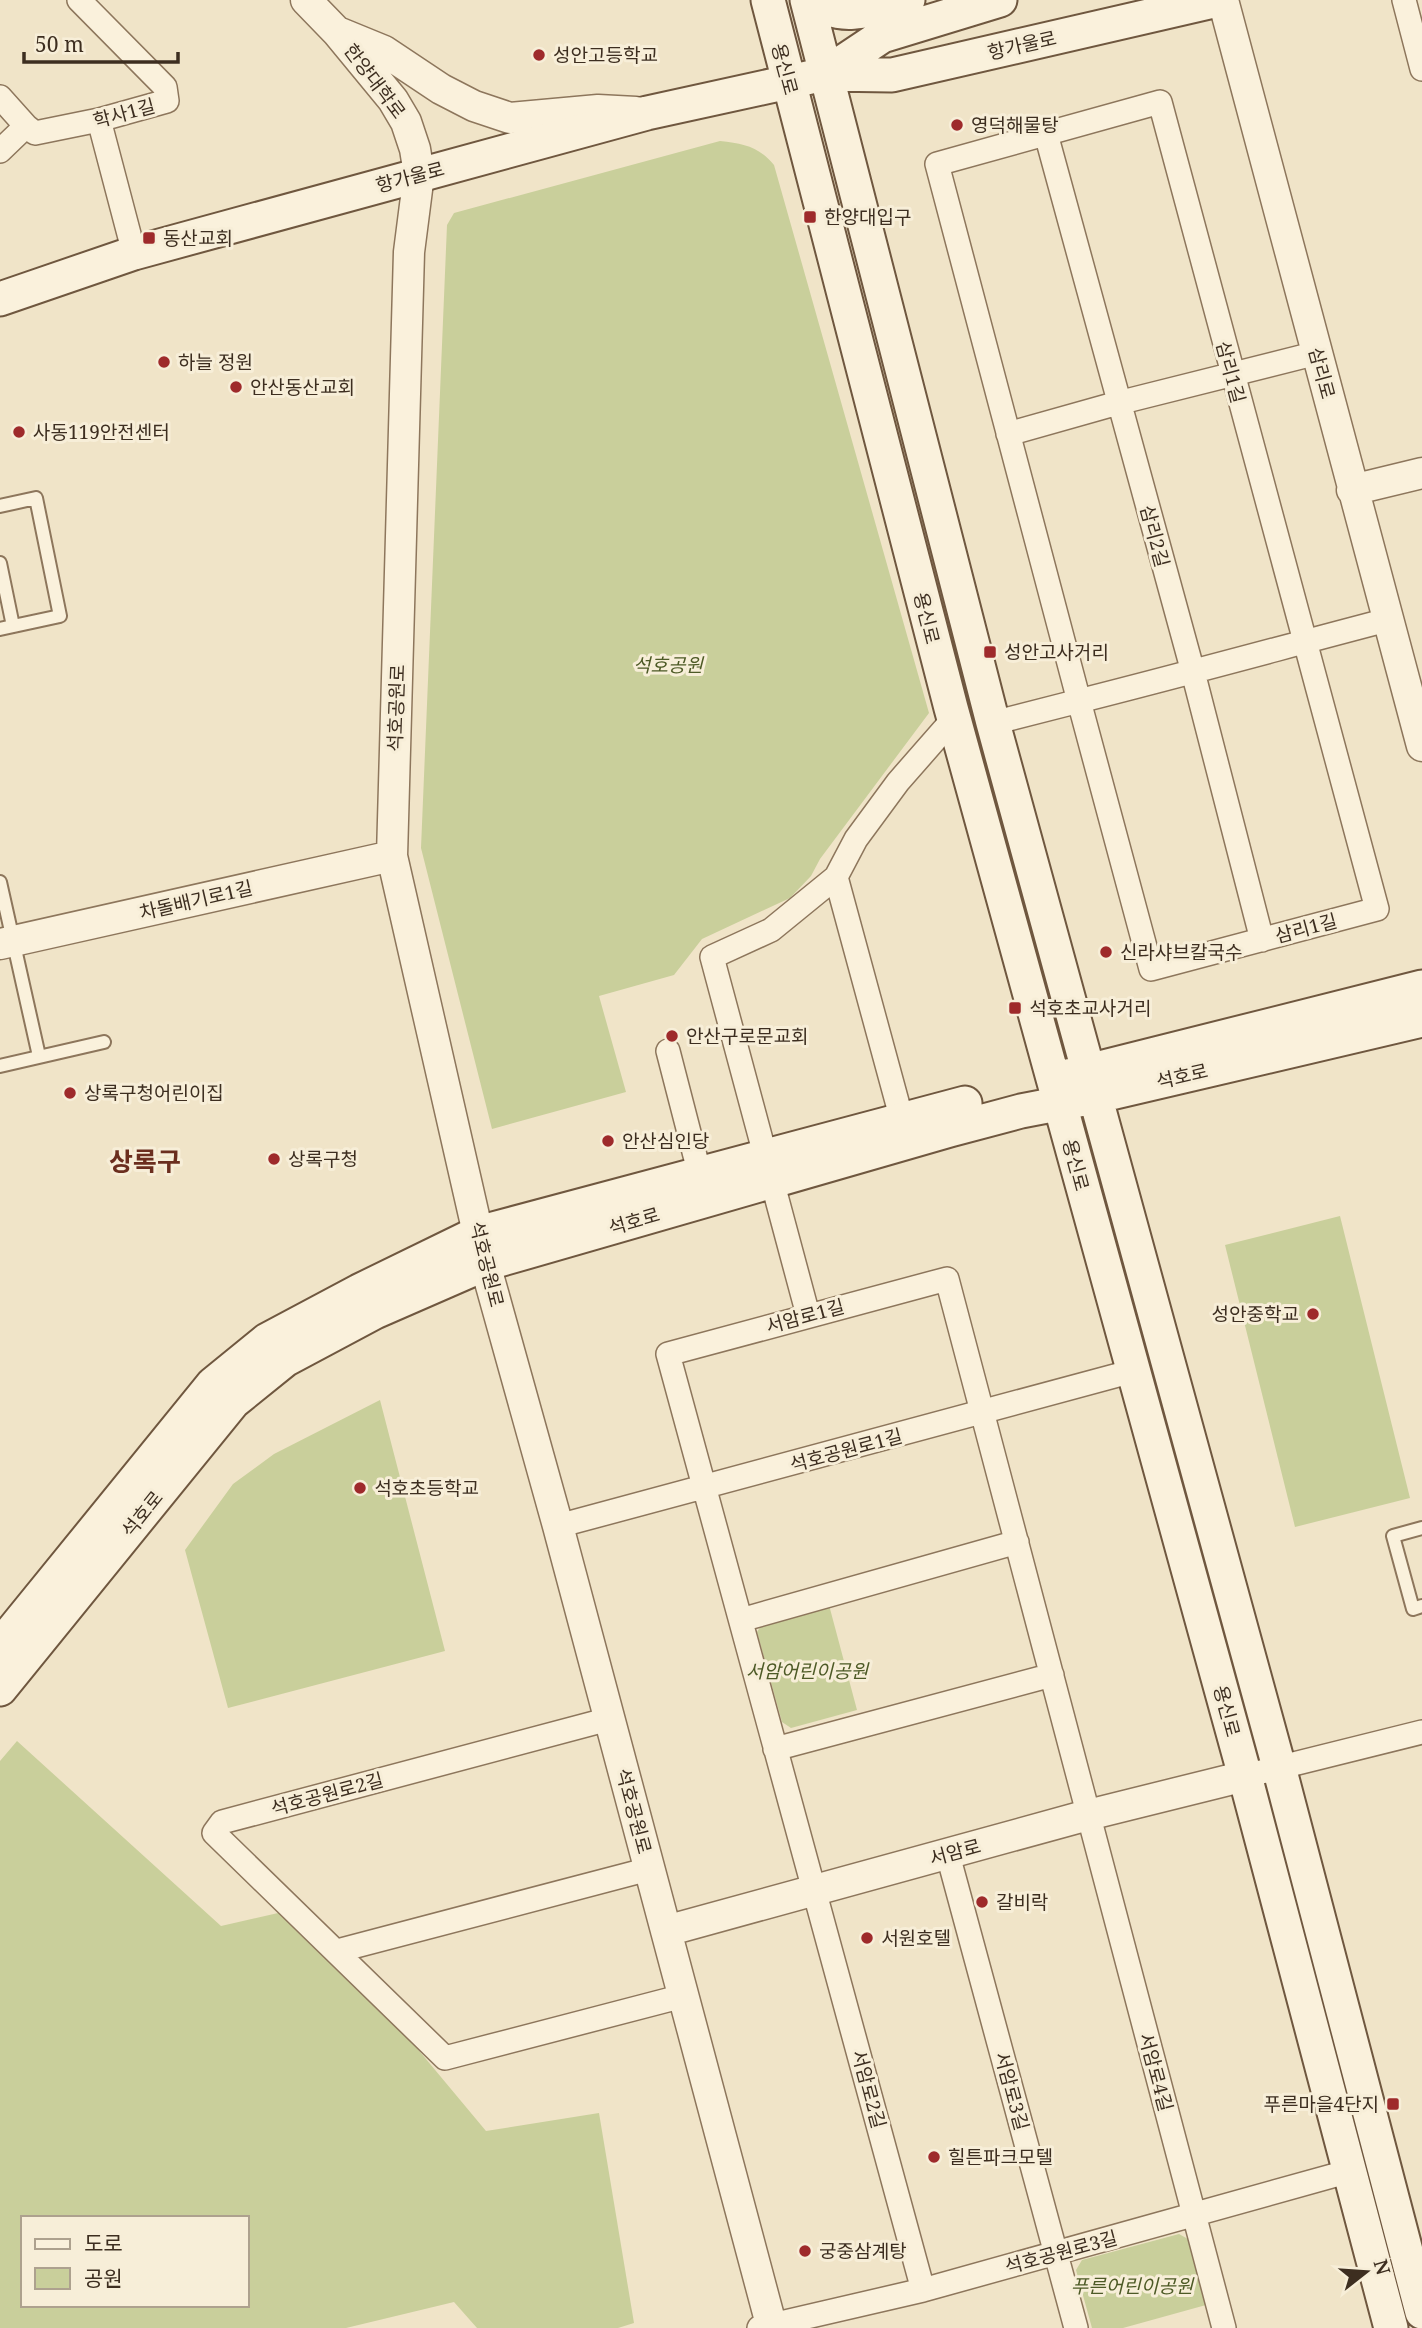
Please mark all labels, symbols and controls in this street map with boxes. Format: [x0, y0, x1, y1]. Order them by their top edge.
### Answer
scale bar [24, 21, 178, 65]
street label: 항가울로 [985, 24, 1059, 66]
text: 50 m [35, 30, 84, 58]
street label: 한양대학로 [338, 38, 412, 124]
street label: 용신로 [766, 40, 804, 98]
place label: 성안고등학교 [553, 42, 658, 68]
marker: 성안고등학교 [531, 47, 547, 63]
street label: 학사1길 [90, 92, 158, 134]
place label: 영덕해물탕 [971, 112, 1059, 138]
marker: 영덕해물탕 [949, 117, 965, 133]
street label: 항가울로 [373, 155, 447, 199]
place label: 한양대입구 [824, 204, 911, 230]
marker: 한양대입구 [802, 209, 818, 225]
place label: 동산교회 [163, 225, 233, 251]
marker: 동산교회 [141, 230, 157, 246]
street label: 삼리1길 [1210, 338, 1252, 406]
street label: 삼리로 [1303, 344, 1341, 402]
place label: 하늘 정원 [178, 349, 253, 375]
marker: 하늘 정원 [156, 354, 172, 370]
place label: 안산동산교회 [250, 374, 355, 400]
marker: 안산동산교회 [228, 379, 244, 395]
place label: 사동119안전센터 [33, 419, 170, 445]
marker: 사동119안전센터 [11, 424, 27, 440]
street label: 삼리2길 [1134, 502, 1176, 570]
street label: 용신로 [908, 589, 946, 647]
place label: 성안고사거리 [1004, 639, 1109, 665]
marker: 성안고사거리 [982, 644, 998, 660]
park label: 석호공원 [633, 652, 704, 678]
street label: 석호공원로 [381, 664, 411, 752]
street label: 차돌배기로1길 [137, 874, 255, 926]
street label: 삼리1길 [1272, 907, 1340, 949]
place label: 신라샤브칼국수 [1120, 939, 1242, 965]
marker: 신라샤브칼국수 [1098, 944, 1114, 960]
place label: 석호초교사거리 [1029, 995, 1151, 1021]
marker: 석호초교사거리 [1007, 1000, 1023, 1016]
place label: 안산구로문교회 [686, 1023, 808, 1049]
marker: 안산구로문교회 [664, 1028, 680, 1044]
street label: 석호로 [1154, 1057, 1210, 1095]
place label: 상록구청어린이집 [84, 1080, 224, 1106]
marker: 상록구청어린이집 [62, 1085, 78, 1101]
place label: 안산심인당 [622, 1128, 709, 1154]
marker: 안산심인당 [600, 1133, 616, 1149]
street label: 용신로 [1057, 1136, 1095, 1194]
district label: 상록구 [109, 1143, 181, 1179]
place label: 상록구청 [288, 1146, 358, 1172]
marker: 상록구청 [266, 1151, 282, 1167]
street label: 석호로 [605, 1201, 663, 1241]
street label: 석호공원로 [464, 1218, 510, 1310]
street label: 서암로1길 [763, 1293, 847, 1339]
place label: 성안중학교 [1212, 1301, 1299, 1327]
marker: 성안중학교 [1305, 1306, 1321, 1322]
street label: 석호공원로1길 [787, 1422, 905, 1478]
place label: 석호초등학교 [374, 1475, 479, 1501]
marker: 석호초등학교 [352, 1480, 368, 1496]
street label: 석호로 [115, 1485, 169, 1543]
park label: 서암어린이공원 [746, 1658, 870, 1684]
street label: 용신로 [1208, 1682, 1246, 1740]
street label: 석호공원로 [610, 1765, 658, 1857]
street label: 석호공원로2길 [268, 1766, 386, 1822]
street label: 서암로 [926, 1833, 984, 1871]
place label: 갈비락 [996, 1889, 1048, 1915]
marker: 갈비락 [974, 1894, 990, 1910]
place label: 서원호텔 [881, 1925, 951, 1951]
marker: 서원호텔 [859, 1930, 875, 1946]
street label: 서암로4길 [1133, 2030, 1179, 2114]
street label: 서암로2길 [846, 2047, 892, 2131]
street label: 서암로3길 [989, 2049, 1035, 2133]
place label: 푸른마을4단지 [1263, 2091, 1379, 2117]
marker: 푸른마을4단지 [1385, 2096, 1401, 2112]
place label: 힐튼파크모텔 [948, 2144, 1053, 2170]
marker: 힐튼파크모텔 [926, 2149, 942, 2165]
legend [21, 2216, 248, 2307]
street label: 석호공원로3길 [1002, 2224, 1120, 2280]
text: 도로 [84, 2229, 123, 2257]
north arrow [1331, 2237, 1401, 2307]
place label: 궁중삼계탕 [819, 2238, 907, 2264]
marker: 궁중삼계탕 [797, 2243, 813, 2259]
text: N [1368, 2256, 1397, 2278]
text: 공원 [84, 2264, 123, 2292]
park label: 푸른어린이공원 [1071, 2273, 1195, 2299]

